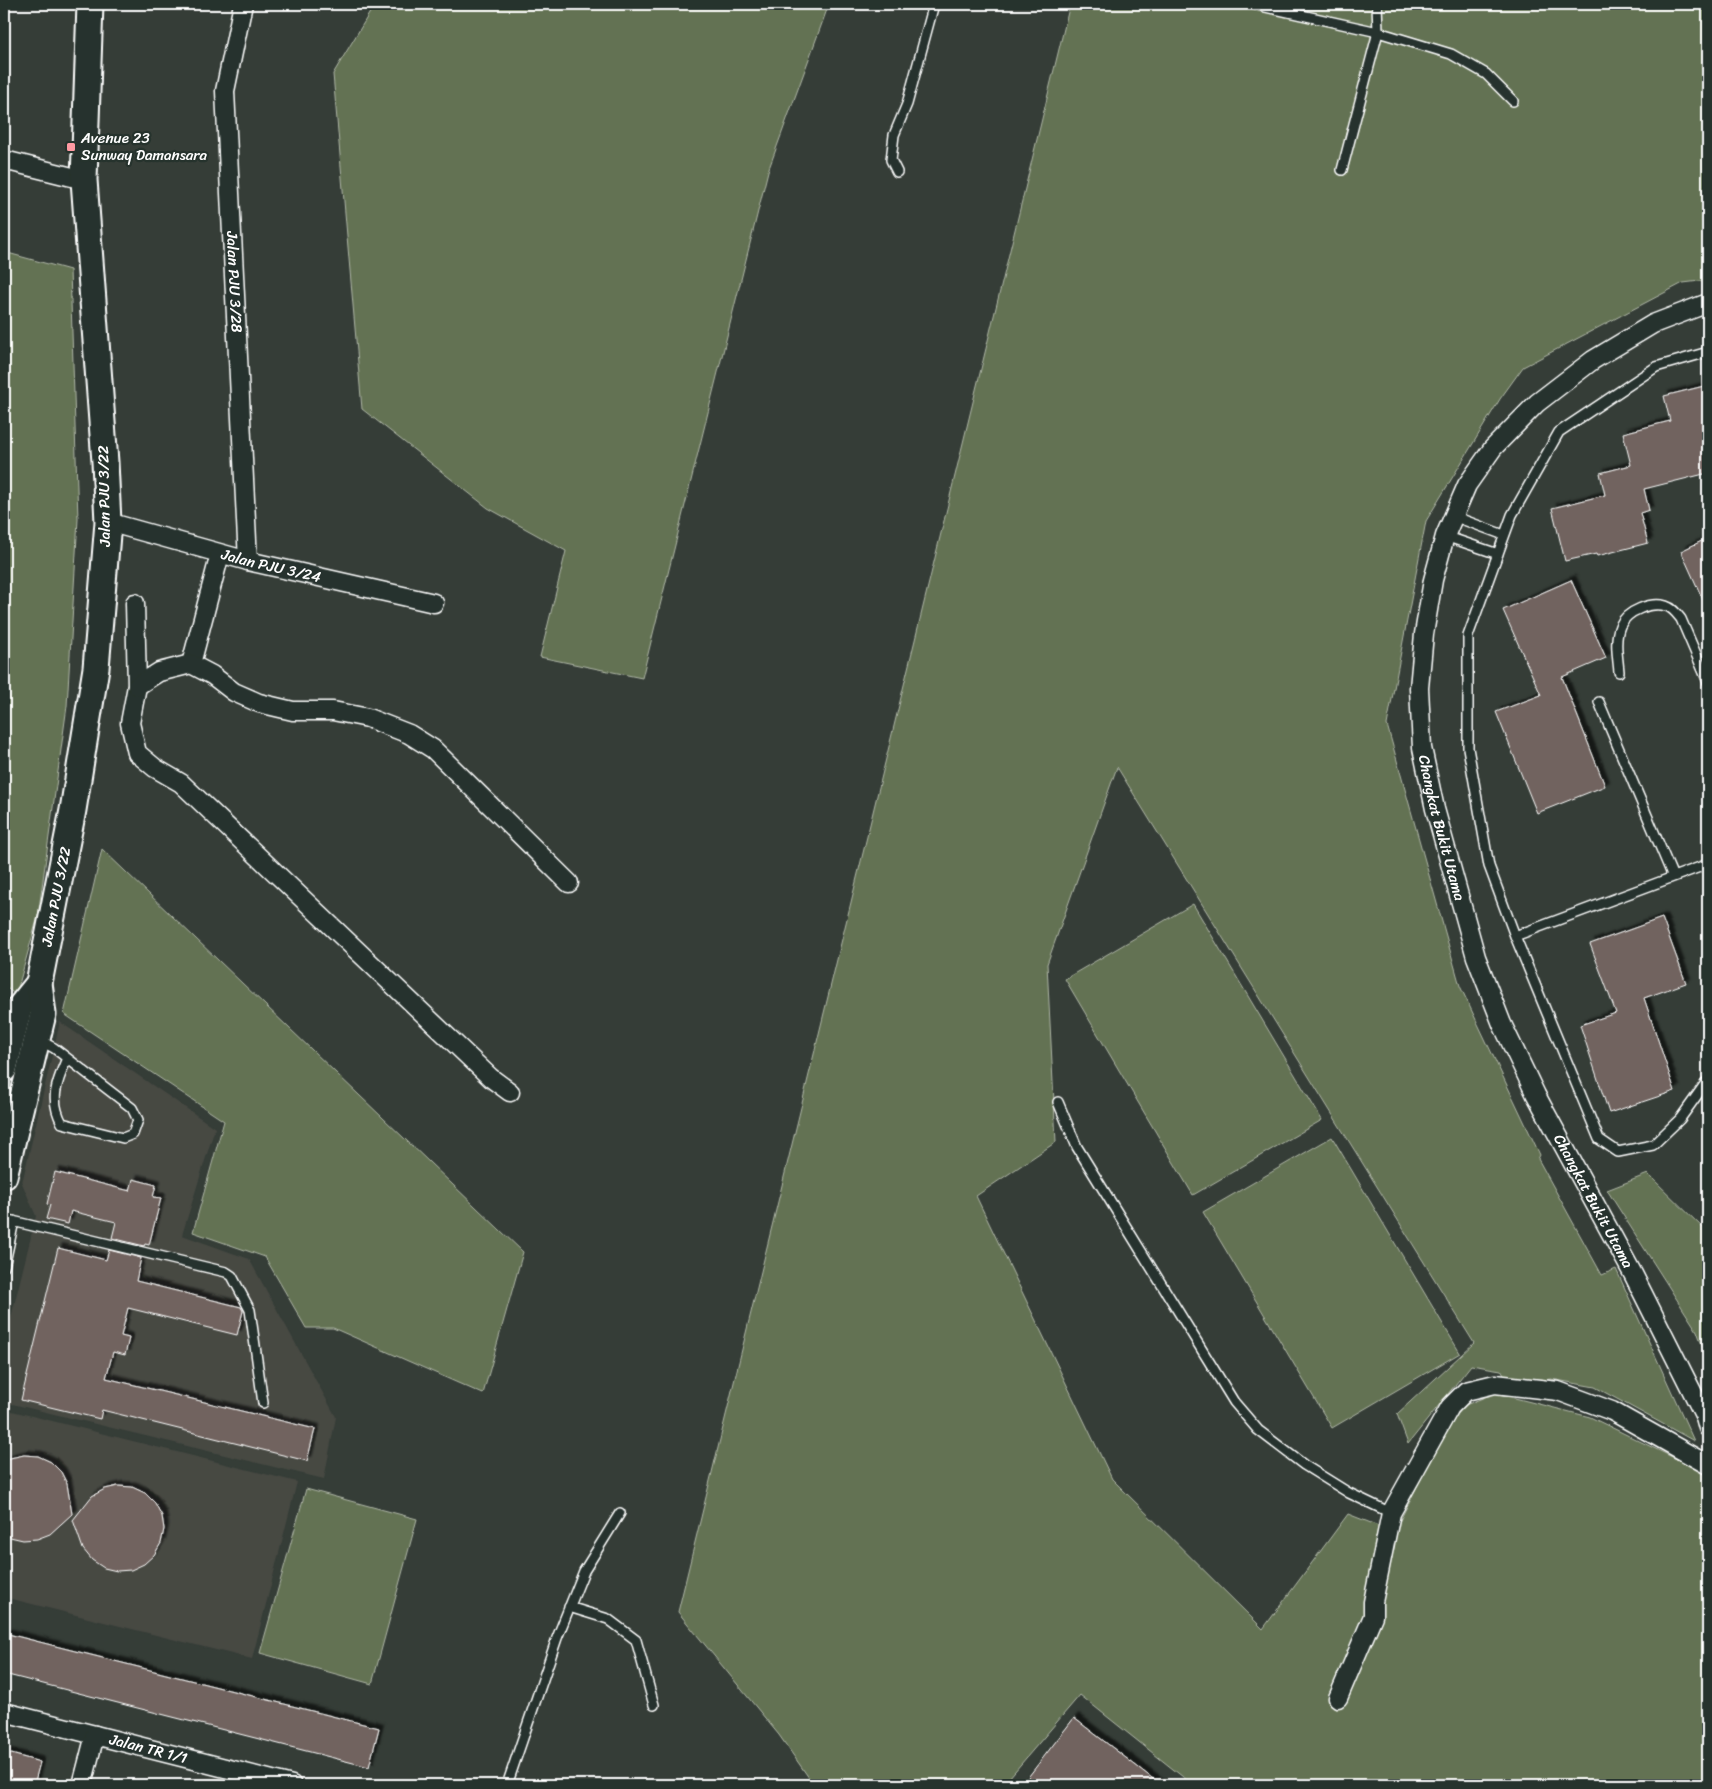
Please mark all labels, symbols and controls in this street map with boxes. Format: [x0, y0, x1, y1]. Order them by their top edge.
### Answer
place label: Avenue 23 Sunway Damansara [80, 125, 207, 168]
marker: Avenue 23 Sunway Damansara [65, 141, 77, 153]
street label: Jalan PJU 3/28 [219, 230, 250, 333]
street label: Jalan PJU 3/22 [90, 445, 118, 548]
street label: Jalan PJU 3/24 [217, 541, 324, 590]
street label: Changkat Bukit Utama [1411, 753, 1473, 904]
street label: Jalan PJU 3/22 [33, 844, 79, 950]
street label: Changkat Bukit Utama [1546, 1129, 1641, 1273]
street label: Jalan TR 1/1 [106, 1726, 190, 1771]

